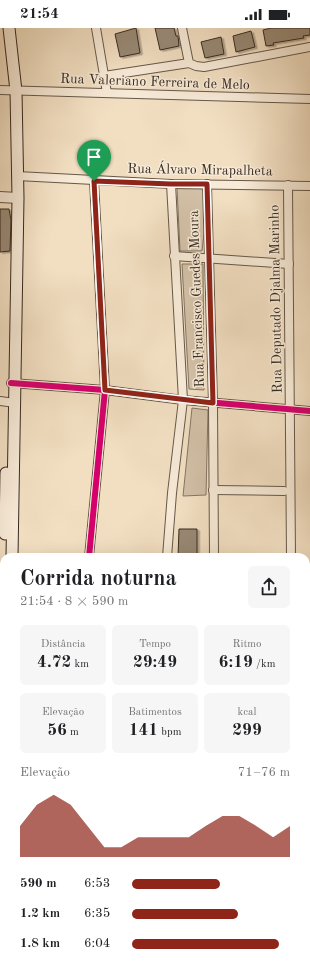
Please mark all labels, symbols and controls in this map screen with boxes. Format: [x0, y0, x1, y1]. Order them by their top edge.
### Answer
text: 21:54 [20, 7, 59, 22]
street label: Rua Valeriano Ferreira de Melo [60, 72, 250, 92]
pin [77, 140, 111, 181]
icon: arrive [83, 146, 105, 168]
street label: Rua Álvaro Mirapalheta [127, 159, 273, 178]
street label: Rua Deputado Djalma Marinho [267, 204, 285, 393]
street label: Rua Francisco Guedes Moura [187, 210, 207, 388]
button: share [248, 566, 290, 608]
text: Corrida noturna [20, 568, 177, 590]
text: 21:54 · 8 × 590 m [20, 595, 128, 608]
text: Distância [41, 639, 85, 650]
text: Tempo [139, 639, 171, 650]
text: Ritmo [233, 639, 261, 650]
text: 4.72 [37, 654, 71, 671]
text: 29:49 [133, 654, 177, 671]
text: 6:19 [219, 654, 253, 671]
text: km [71, 659, 89, 670]
text: /km [253, 659, 275, 670]
text: Elevação [42, 707, 84, 718]
text: Batimentos [128, 707, 182, 718]
text: kcal [238, 707, 256, 718]
text: 56 [47, 722, 67, 739]
text: 141 [129, 722, 158, 739]
text: 299 [232, 722, 262, 739]
text: m [67, 727, 79, 738]
text: bpm [158, 727, 181, 738]
text: Elevação [20, 766, 70, 779]
text: 71–76 m [238, 766, 290, 779]
text: 590 m [20, 877, 57, 890]
text: 6:53 [84, 877, 110, 890]
text: 1.2 km [20, 907, 60, 920]
text: 6:35 [84, 907, 110, 920]
text: 1.8 km [20, 937, 60, 950]
text: 6:04 [84, 937, 110, 950]

